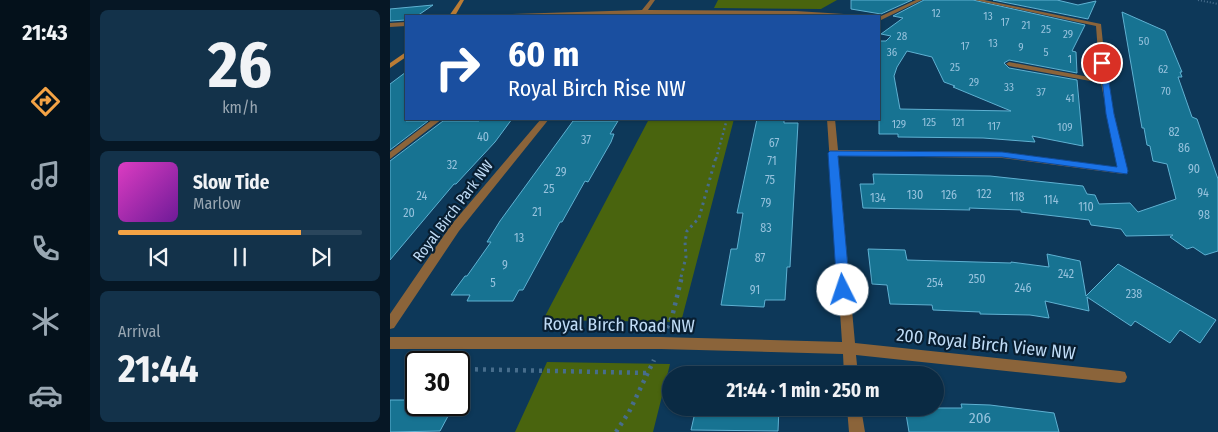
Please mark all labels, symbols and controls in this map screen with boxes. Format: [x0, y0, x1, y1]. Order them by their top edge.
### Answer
house number: 12 [931, 7, 941, 20]
house number: 13 [983, 10, 993, 23]
house number: 17 [1001, 16, 1010, 29]
text: 21:43 [22, 19, 68, 46]
house number: 21 [1022, 19, 1030, 32]
house number: 25 [1041, 23, 1051, 36]
text: 26 [208, 26, 272, 104]
house number: 29 [1063, 28, 1073, 41]
house number: 28 [897, 30, 908, 43]
text: 60 m [508, 33, 579, 75]
icon: right [425, 35, 490, 100]
house number: 50 [1139, 35, 1150, 48]
house number: 13 [988, 37, 998, 50]
house number: 17 [961, 40, 970, 53]
house number: 9 [1018, 41, 1024, 54]
pin [1081, 42, 1123, 84]
house number: 36 [887, 46, 898, 59]
house number: 5 [1043, 46, 1049, 59]
icon: arrive [1088, 49, 1116, 77]
house number: 1 [1068, 53, 1072, 66]
house number: 25 [950, 61, 960, 74]
house number: 62 [1158, 63, 1168, 76]
text: Royal Birch Rise NW [508, 75, 686, 102]
house number: 29 [969, 76, 979, 89]
house number: 33 [1004, 81, 1014, 94]
icon: directions [28, 84, 63, 119]
house number: 70 [1161, 85, 1171, 98]
house number: 37 [1036, 86, 1046, 99]
house number: 41 [1065, 92, 1075, 105]
text: km/h [222, 98, 258, 117]
house number: 125 [922, 116, 936, 129]
house number: 121 [951, 116, 965, 129]
house number: 129 [892, 118, 906, 131]
house number: 117 [988, 120, 1001, 133]
house number: 109 [1057, 121, 1073, 134]
house number: 82 [1168, 125, 1180, 139]
house number: 40 [477, 130, 489, 144]
house number: 37 [581, 133, 591, 147]
house number: 67 [769, 136, 779, 150]
house number: 86 [1178, 141, 1190, 155]
house number: 71 [767, 154, 777, 168]
street label: Royal Birch Park NW [409, 157, 497, 265]
icon: music [28, 158, 63, 193]
house number: 32 [447, 158, 457, 172]
house number: 90 [1188, 162, 1200, 176]
house number: 29 [555, 165, 567, 179]
text: Slow Tide [193, 171, 269, 194]
house number: 75 [765, 173, 776, 187]
house number: 25 [544, 182, 555, 196]
house number: 94 [1197, 186, 1209, 200]
house number: 122 [976, 187, 992, 201]
house number: 130 [907, 188, 923, 202]
house number: 126 [941, 188, 957, 202]
house number: 24 [417, 189, 428, 203]
house number: 118 [1009, 190, 1025, 204]
house number: 134 [870, 191, 886, 205]
house number: 114 [1043, 193, 1059, 207]
text: Marlow [193, 194, 241, 213]
house number: 79 [761, 196, 771, 210]
house number: 110 [1078, 200, 1094, 214]
house number: 21 [532, 205, 542, 219]
house number: 20 [403, 206, 415, 220]
house number: 98 [1198, 208, 1210, 222]
house number: 83 [760, 221, 772, 235]
icon: phone [28, 231, 63, 266]
house number: 13 [514, 231, 524, 245]
icon: previous [145, 243, 173, 271]
icon: pause [226, 243, 254, 271]
icon: next [307, 243, 335, 271]
house number: 87 [755, 251, 765, 265]
house number: 9 [502, 258, 508, 272]
position arrow [816, 263, 868, 315]
house number: 242 [1058, 267, 1074, 281]
house number: 250 [968, 272, 986, 286]
house number: 5 [490, 276, 496, 290]
house number: 254 [927, 276, 943, 290]
house number: 246 [1015, 281, 1031, 295]
house number: 91 [750, 283, 760, 297]
house number: 238 [1126, 287, 1142, 301]
icon: climate [28, 304, 63, 339]
street label: Royal Birch Road NW [543, 313, 696, 337]
text: Arrival [118, 322, 160, 341]
street label: 200 Royal Birch View NW [895, 324, 1077, 364]
text: 21:44 [118, 346, 199, 392]
speed limit sign: 30 [405, 351, 470, 416]
icon: car [28, 378, 63, 413]
text: 21:44 · 1 min · 250 m [726, 379, 880, 402]
house number: 206 [969, 409, 991, 427]

